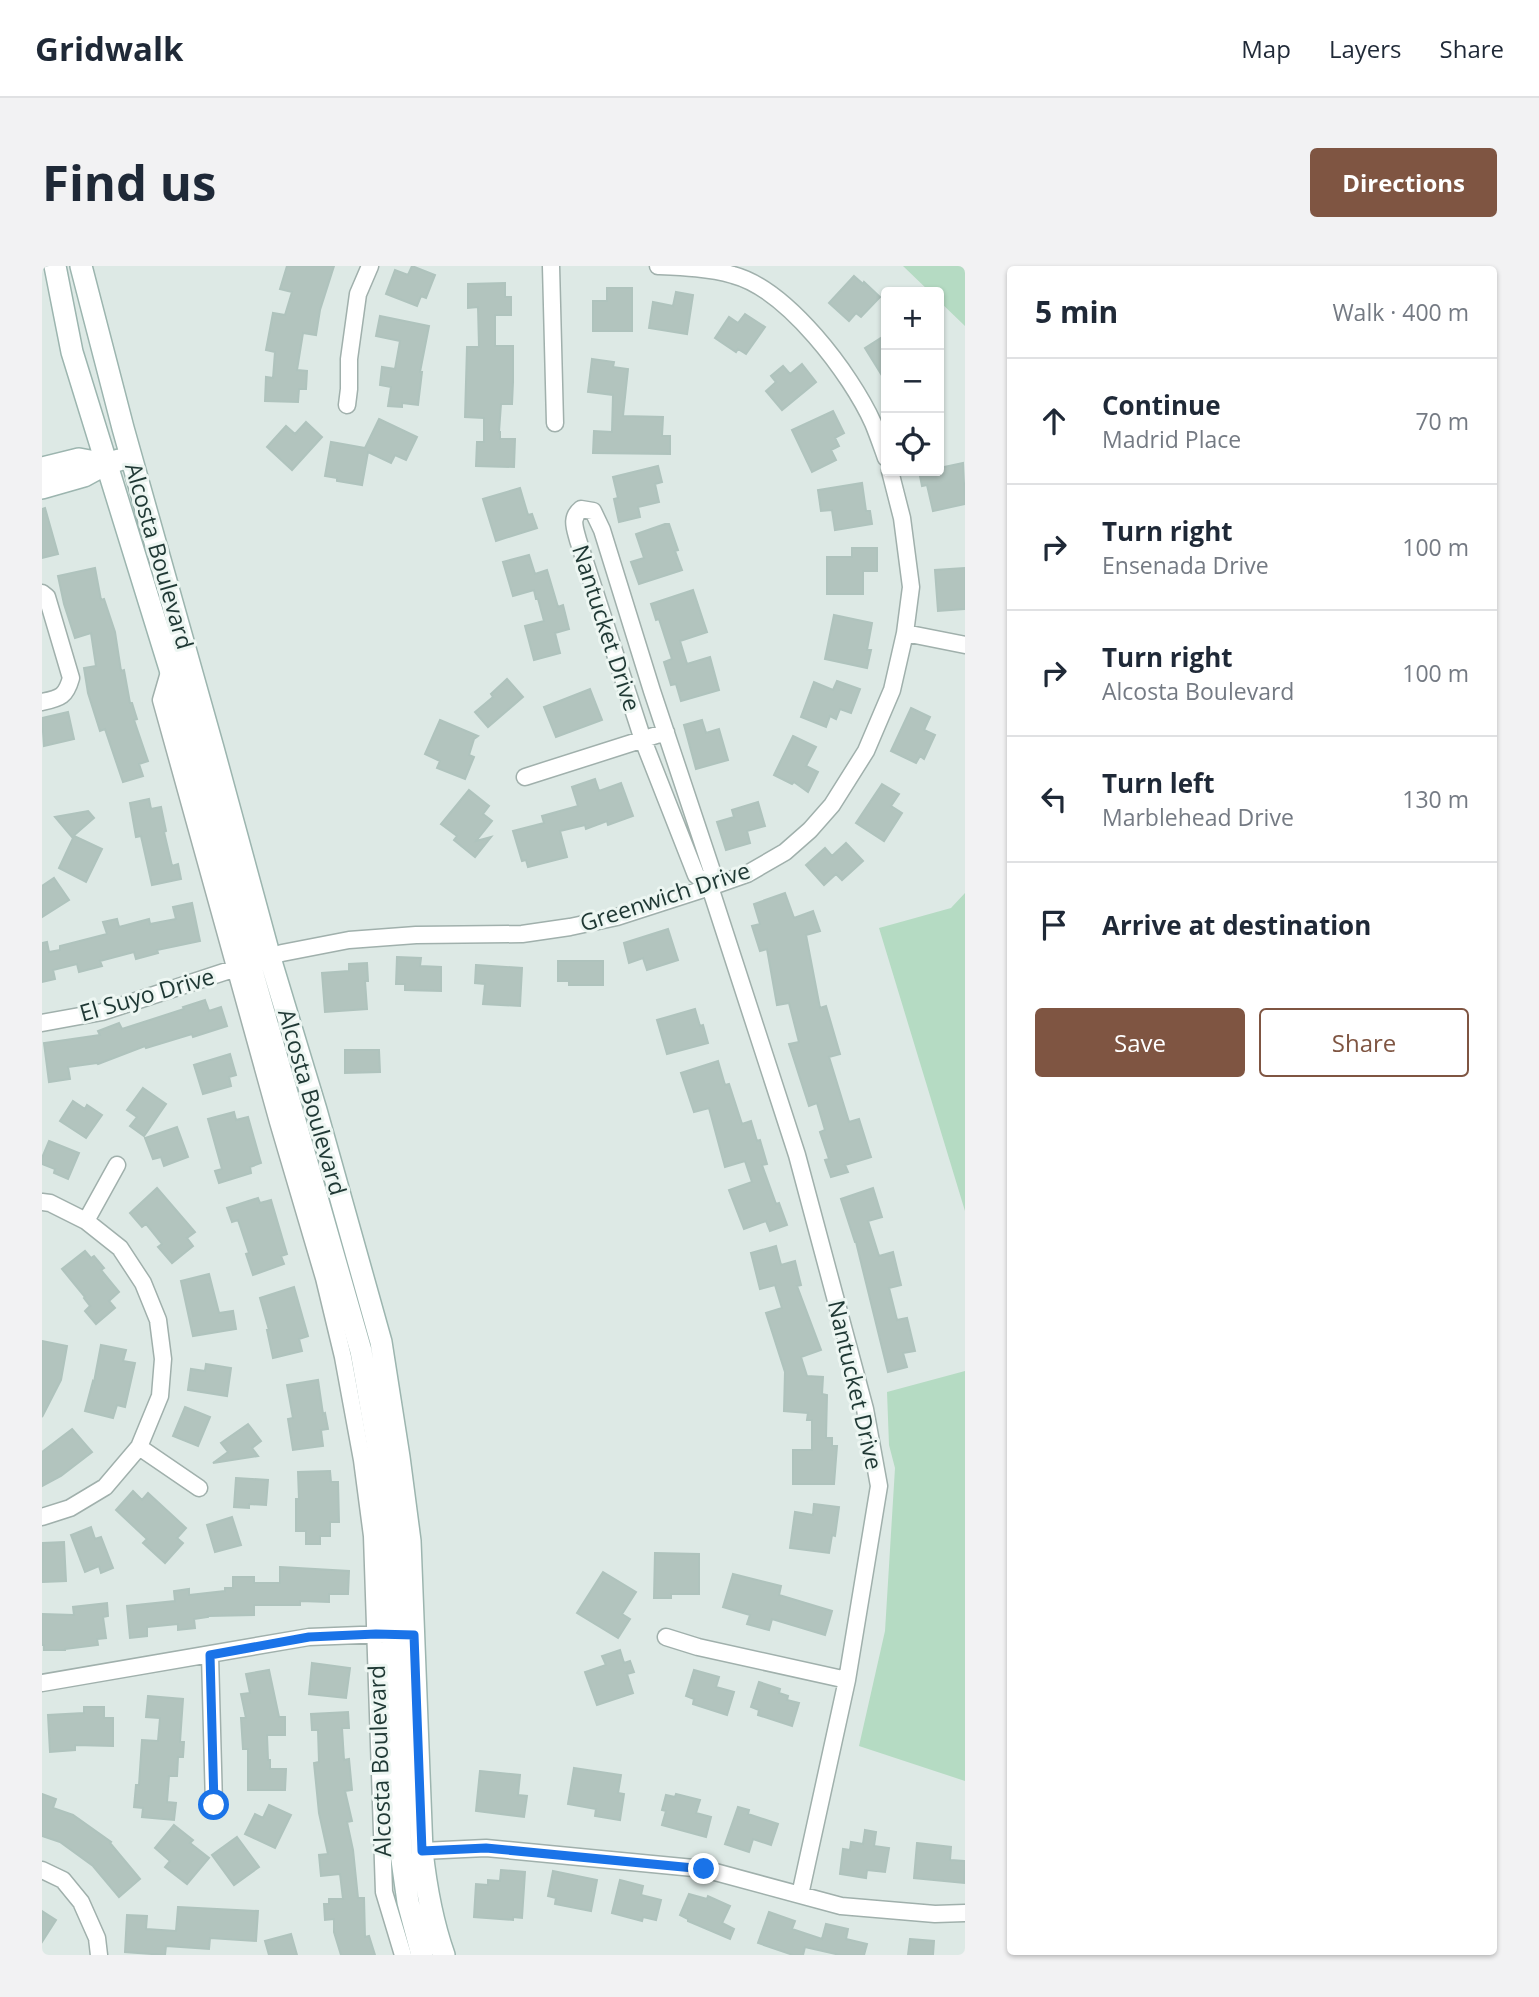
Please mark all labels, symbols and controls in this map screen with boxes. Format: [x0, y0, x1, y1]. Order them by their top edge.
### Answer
text: Gridwalk [35, 26, 184, 71]
text: Map [1241, 32, 1291, 65]
text: Layers [1329, 32, 1402, 65]
text: Share [1440, 32, 1504, 65]
button: Directions [1310, 148, 1497, 217]
text: Find us [42, 149, 216, 215]
map controls [881, 287, 944, 476]
button: + [881, 287, 944, 350]
text: 5 min [1035, 291, 1118, 332]
text: Walk · 400 m [1332, 296, 1469, 328]
button: − [881, 350, 944, 413]
text: Continue [1102, 387, 1221, 423]
icon: ahead [1035, 402, 1073, 440]
text: 70 m [1415, 405, 1469, 437]
button: locate [881, 413, 944, 476]
text: Madrid Place [1102, 423, 1241, 455]
street label: Alcosta Boulevard [118, 459, 202, 653]
text: Turn right [1102, 513, 1233, 549]
icon: right [1035, 528, 1073, 566]
text: 100 m [1402, 531, 1469, 563]
street label: Nantucket Drive [565, 540, 649, 715]
text: Ensenada Drive [1102, 549, 1269, 581]
text: Turn right [1102, 639, 1233, 675]
icon: right [1035, 654, 1073, 692]
text: 100 m [1402, 657, 1469, 689]
text: Alcosta Boulevard [1102, 675, 1294, 707]
text: Turn left [1102, 765, 1214, 801]
icon: left [1035, 780, 1073, 818]
text: 130 m [1402, 783, 1469, 815]
text: Marblehead Drive [1102, 801, 1294, 833]
street label: Greenwich Drive [576, 853, 754, 939]
icon: arrive [1035, 906, 1073, 944]
text: Arrive at destination [1102, 907, 1371, 943]
street label: El Suyo Drive [76, 960, 218, 1029]
street label: Alcosta Boulevard [271, 1005, 355, 1199]
button: Save [1035, 1008, 1245, 1077]
button: Share [1259, 1008, 1469, 1077]
street label: Nantucket Drive [821, 1297, 891, 1473]
street label: Alcosta Boulevard [360, 1664, 398, 1858]
route start [198, 1789, 229, 1820]
route end [688, 1853, 719, 1884]

